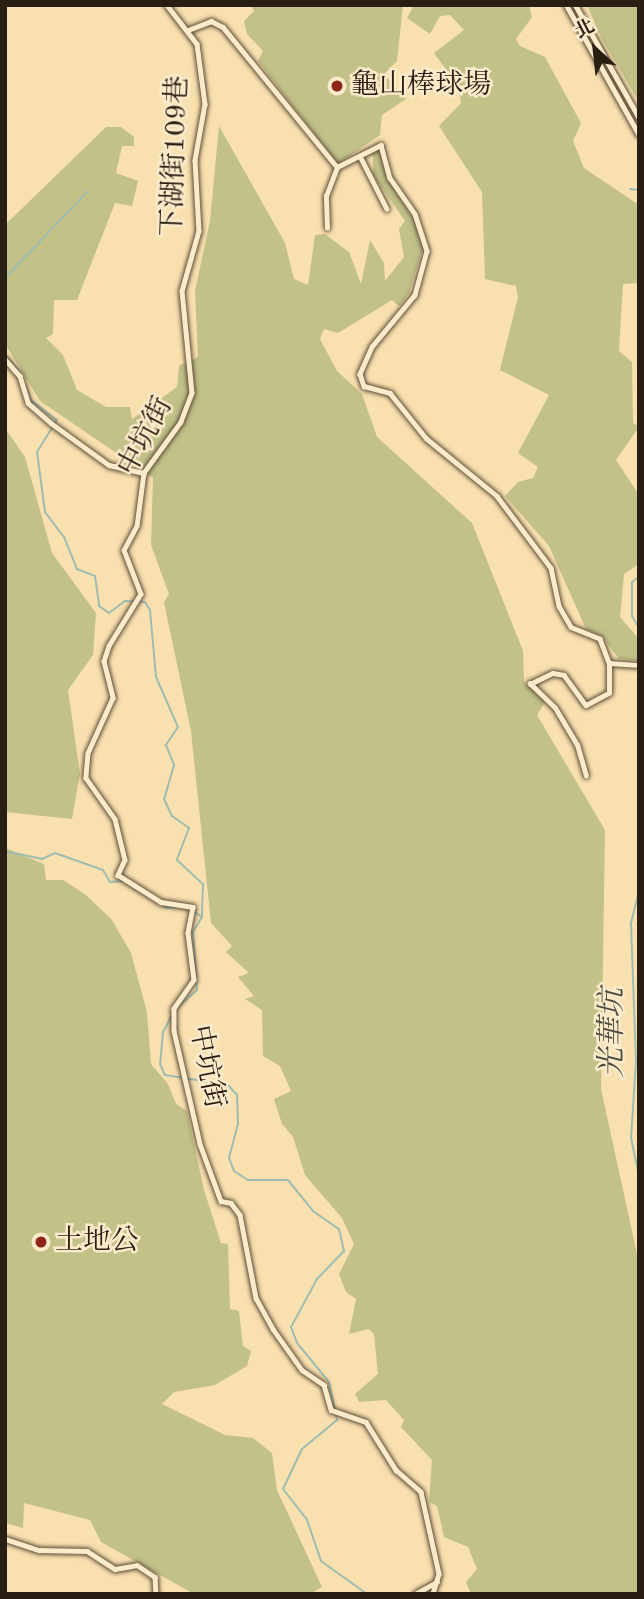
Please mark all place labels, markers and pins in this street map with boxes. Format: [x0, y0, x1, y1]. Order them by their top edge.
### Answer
place label: 龜山棒球場 [351, 69, 491, 103]
marker: 龜山棒球場 [329, 78, 345, 94]
place label: 土地公 [55, 1225, 139, 1259]
marker: 土地公 [33, 1234, 49, 1250]

